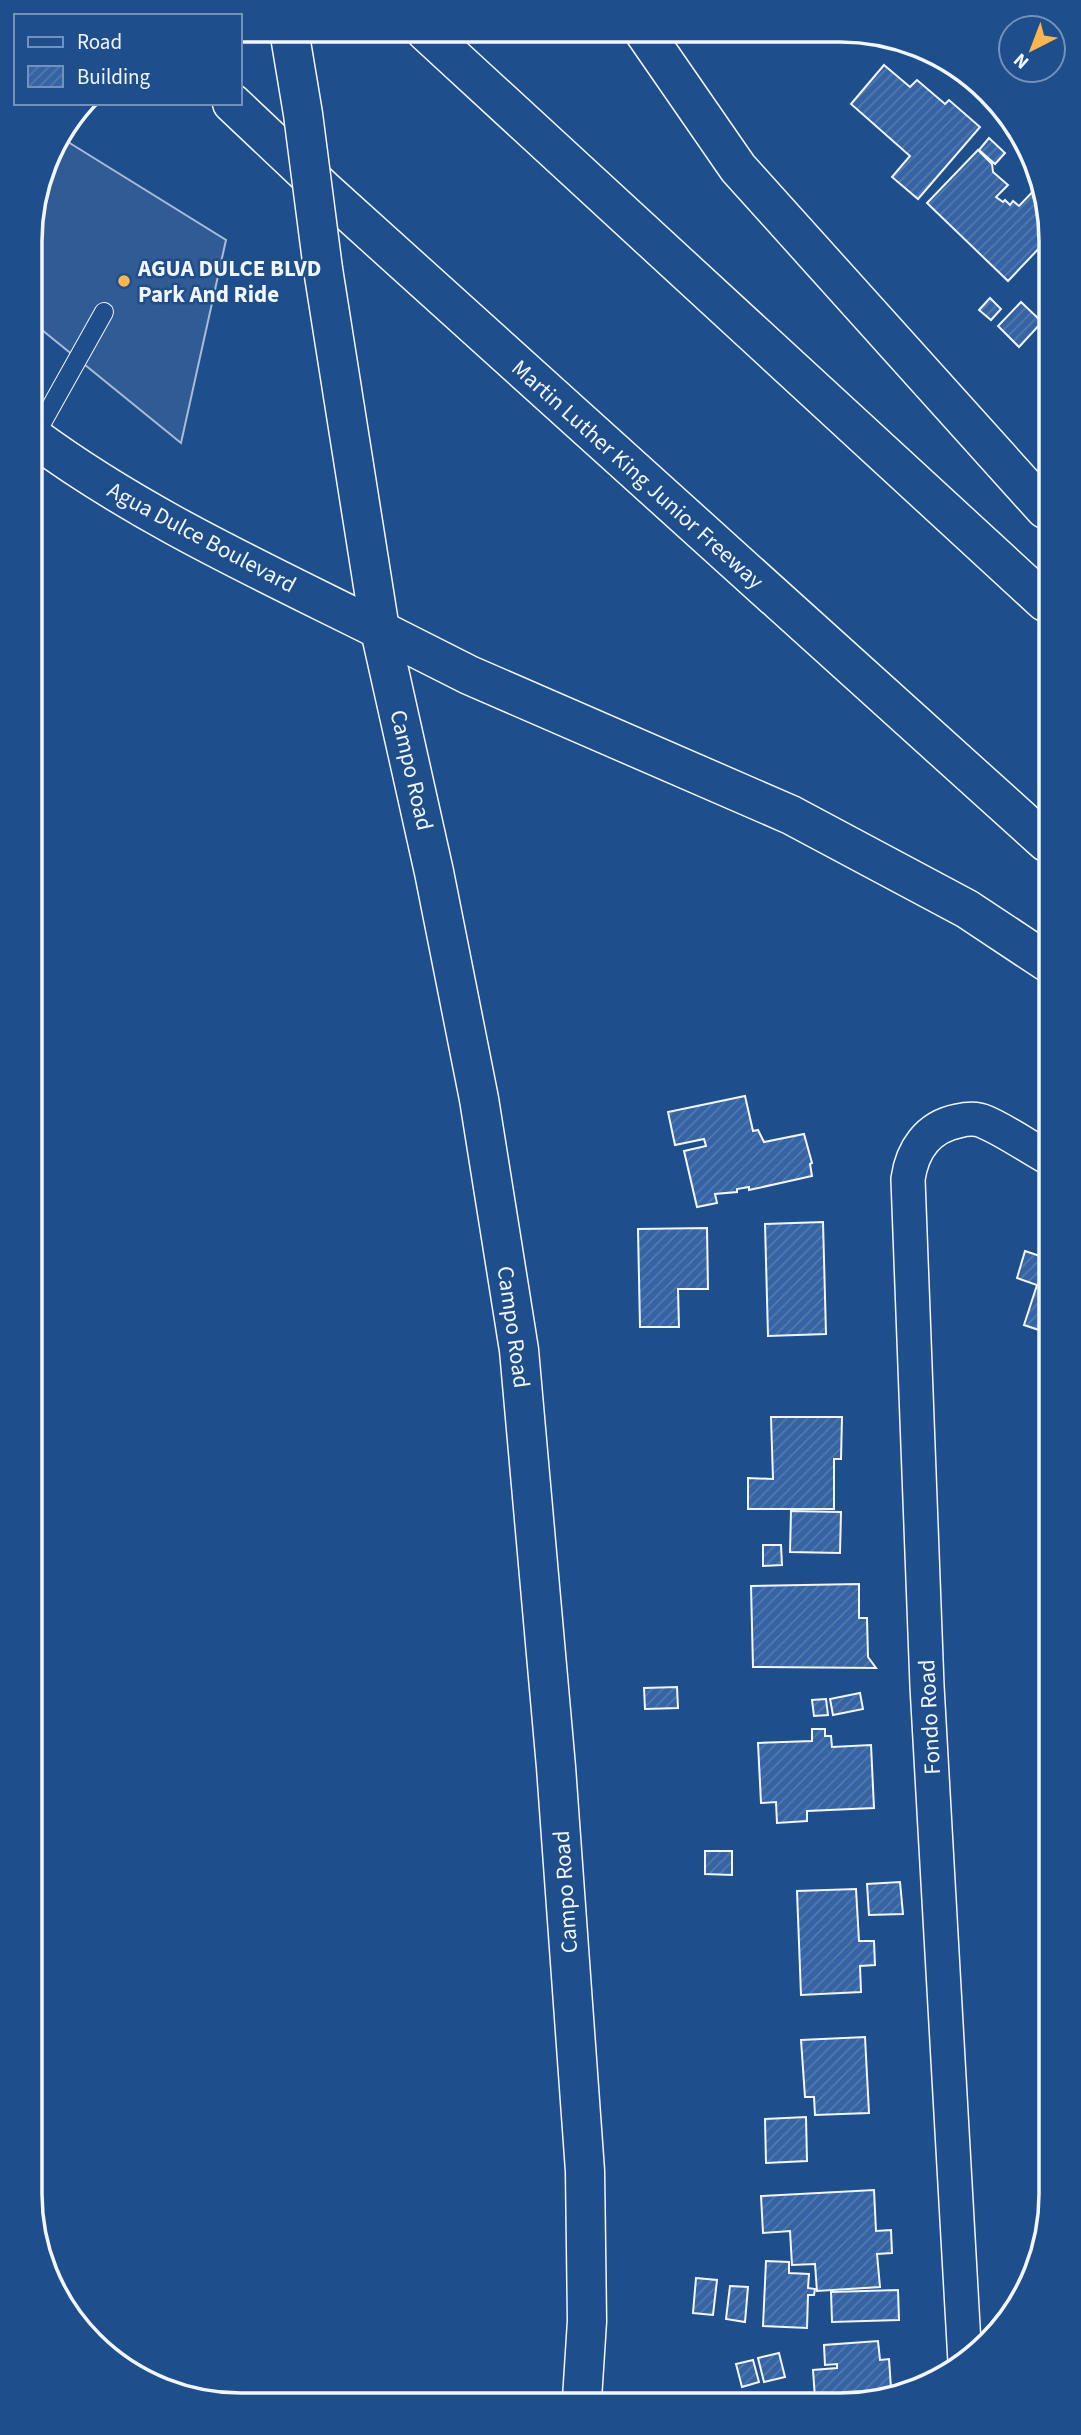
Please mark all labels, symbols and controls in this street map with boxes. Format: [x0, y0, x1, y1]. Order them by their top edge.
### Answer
legend [14, 14, 242, 105]
north arrow [997, 14, 1067, 84]
text: Road [77, 27, 122, 57]
text: N [1008, 46, 1035, 75]
text: Building [77, 62, 151, 92]
place label: AGUA DULCE BLVD Park And Ride [137, 252, 321, 311]
marker: AGUA DULCE BLVD Park And Ride [116, 273, 132, 289]
street label: Martin Luther King Junior Freeway [504, 352, 771, 597]
street label: Agua Dulce Boulevard [101, 474, 302, 601]
street label: Campo Road [382, 706, 441, 834]
street label: Campo Road [489, 1264, 538, 1390]
street label: Fondo Road [910, 1659, 949, 1775]
street label: Campo Road [545, 1829, 586, 1954]

